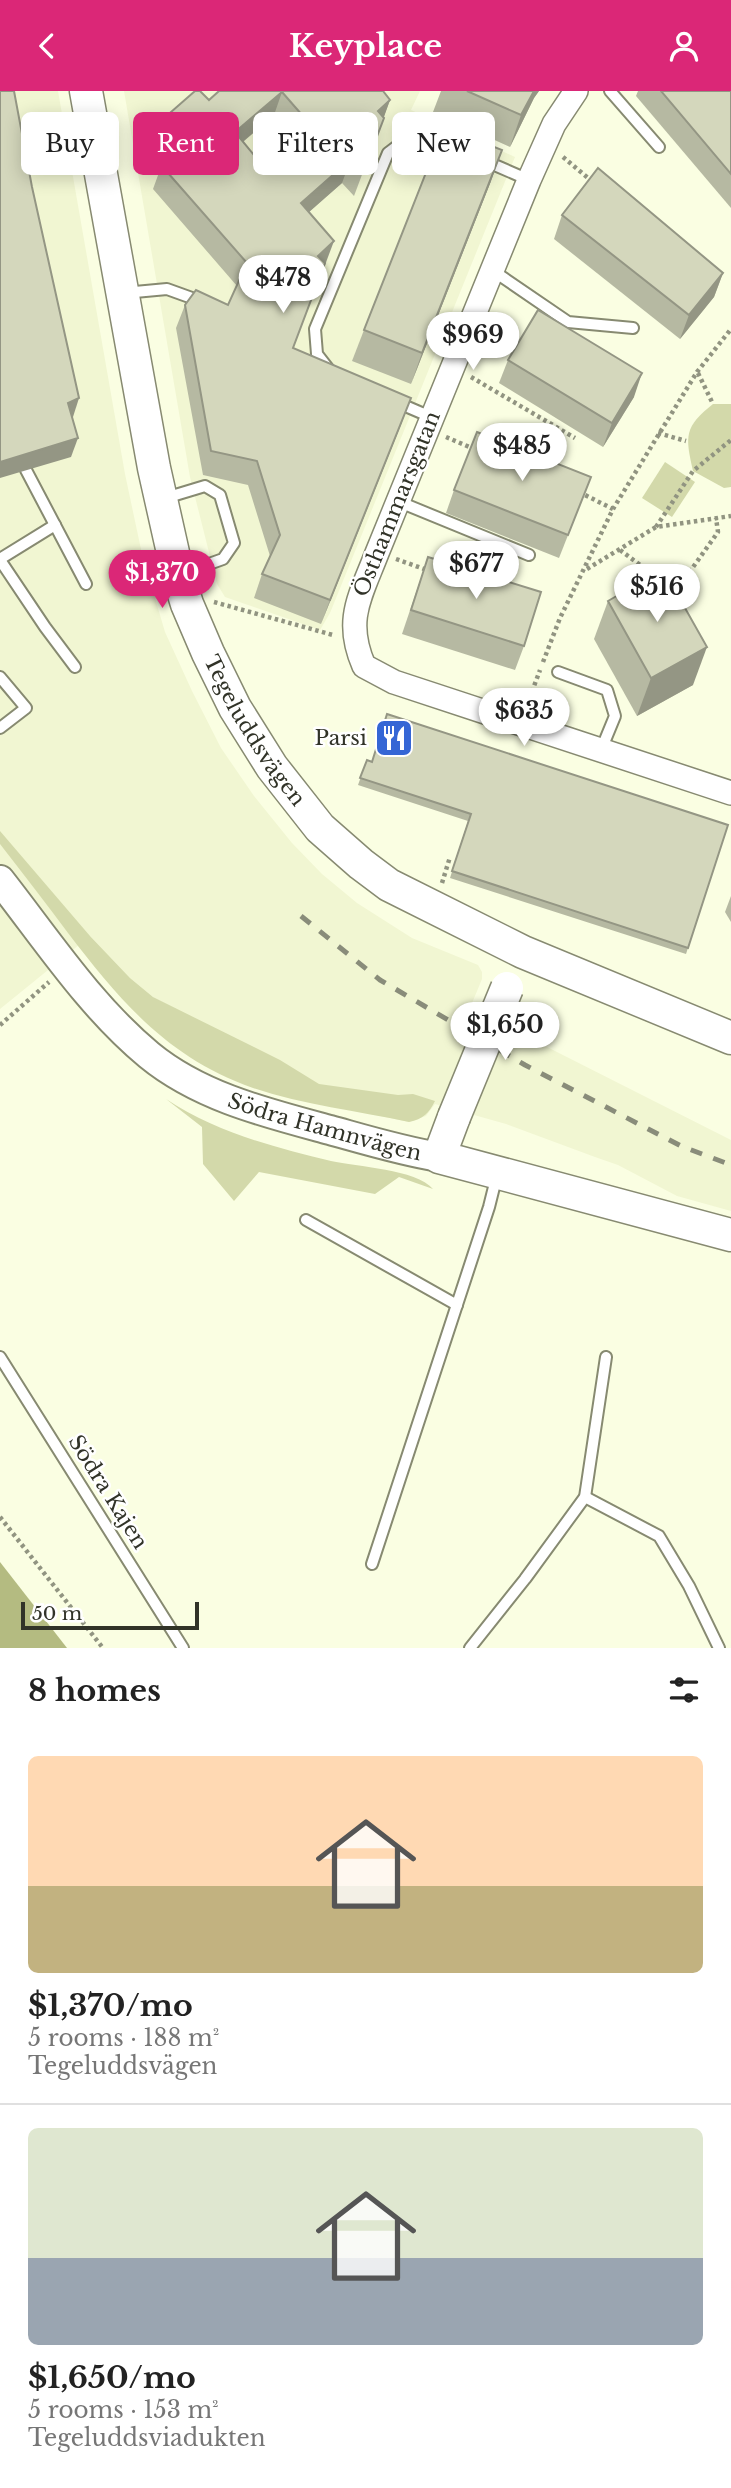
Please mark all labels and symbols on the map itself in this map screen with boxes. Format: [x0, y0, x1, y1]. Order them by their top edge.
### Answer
pin: $478 [242, 255, 324, 315]
pin: $969 [432, 313, 514, 372]
street label: Östhammarsgatan [348, 407, 446, 601]
pin: $485 [481, 423, 563, 483]
pin: $677 [435, 541, 517, 601]
pin: $1,370 [105, 551, 219, 610]
pin: $516 [616, 565, 698, 624]
street label: Tegeluddsvägen [198, 651, 311, 811]
pin: $635 [483, 689, 565, 748]
restaurant icon: Parsi [373, 717, 415, 759]
place label: Parsi [314, 725, 367, 751]
pin: $1,650 [448, 1003, 562, 1062]
street label: Södra Hamnvägen [224, 1087, 424, 1166]
street label: Södra Kajen [63, 1430, 153, 1554]
scale bar [21, 1599, 200, 1631]

